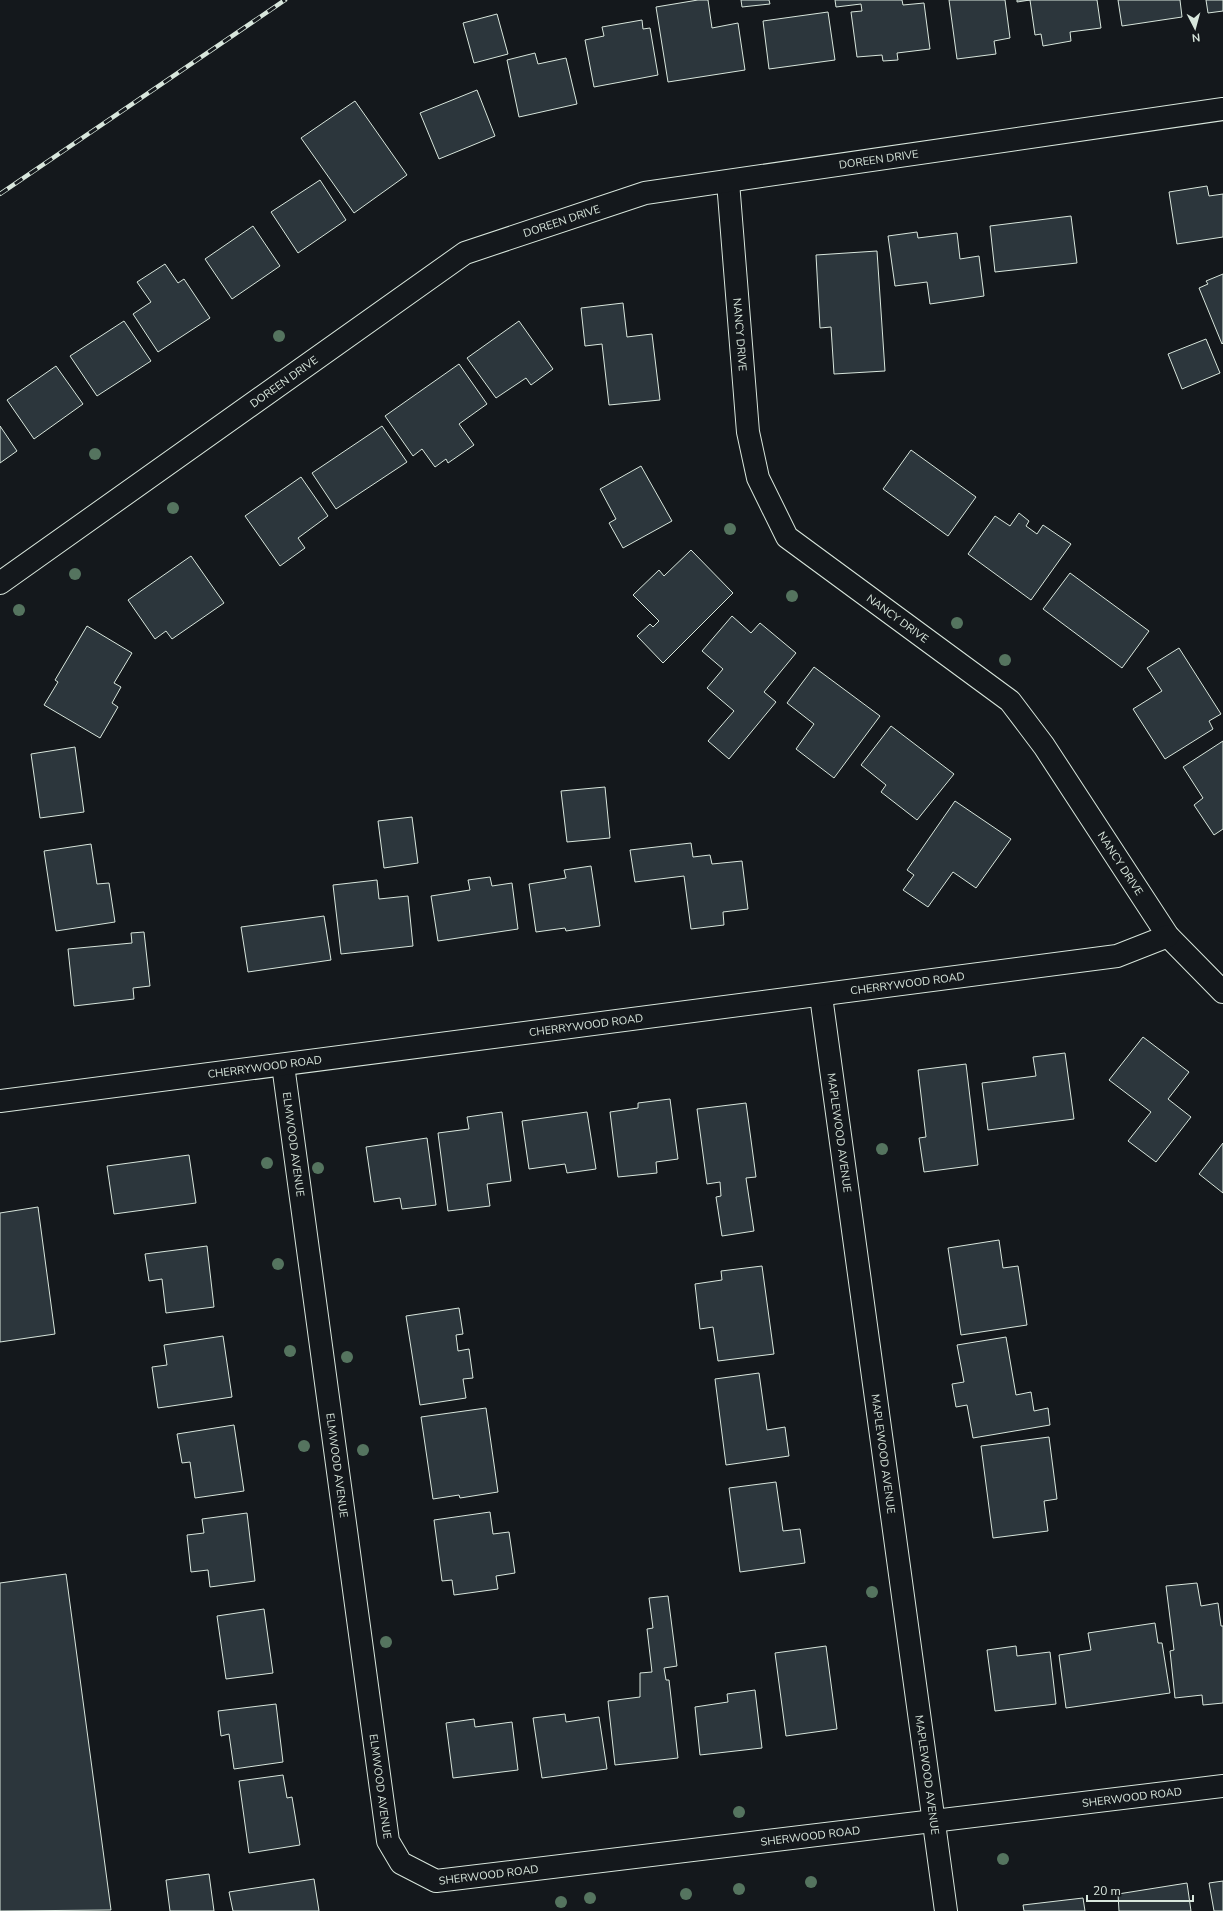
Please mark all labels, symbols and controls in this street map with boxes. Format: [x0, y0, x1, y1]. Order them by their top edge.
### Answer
north arrow [1175, 8, 1215, 48]
text: N [1191, 30, 1201, 45]
street label: DOREEN DRIVE [838, 146, 919, 172]
street label: DOREEN DRIVE [521, 201, 602, 241]
street label: NANCY DRIVE [730, 297, 751, 372]
street label: DOREEN DRIVE [247, 352, 321, 411]
street label: NANCY DRIVE [864, 591, 932, 646]
street label: NANCY DRIVE [1094, 829, 1147, 898]
street label: CHERRYWOOD ROAD [849, 968, 965, 998]
street label: CHERRYWOOD ROAD [528, 1010, 644, 1040]
street label: CHERRYWOOD ROAD [207, 1052, 323, 1081]
street label: MAPLEWOOD AVENUE [824, 1072, 855, 1193]
street label: ELMWOOD AVENUE [279, 1091, 308, 1198]
street label: MAPLEWOOD AVENUE [868, 1393, 899, 1514]
street label: ELMWOOD AVENUE [323, 1412, 352, 1519]
street label: MAPLEWOOD AVENUE [912, 1714, 943, 1836]
street label: ELMWOOD AVENUE [366, 1733, 395, 1840]
street label: SHERWOOD ROAD [1081, 1784, 1183, 1810]
street label: SHERWOOD ROAD [760, 1822, 861, 1849]
street label: SHERWOOD ROAD [438, 1861, 539, 1888]
scale bar [1087, 1877, 1193, 1903]
text: 20 m [1093, 1883, 1121, 1899]

